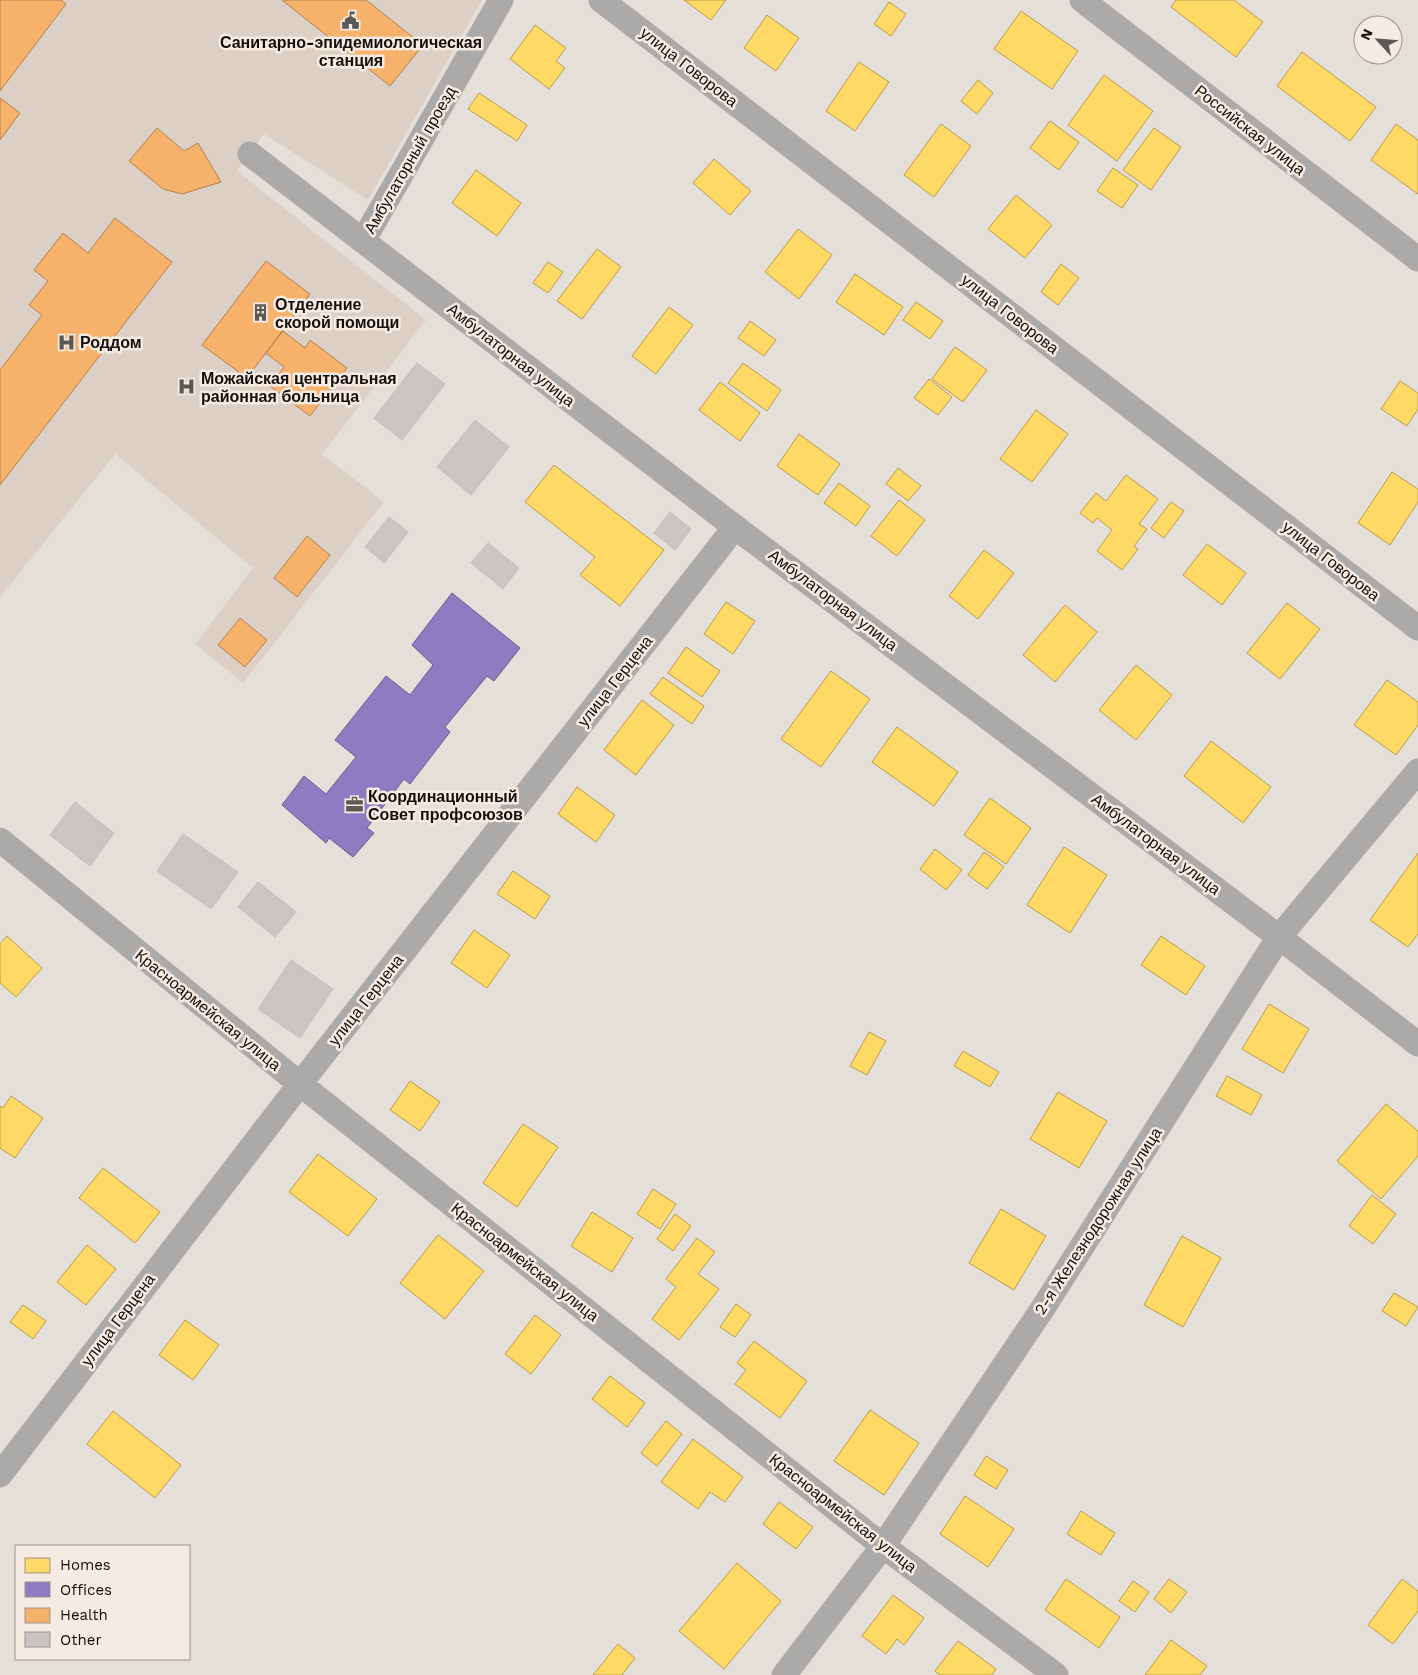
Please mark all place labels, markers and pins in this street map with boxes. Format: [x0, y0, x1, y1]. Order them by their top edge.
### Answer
public building icon: Санитарно-эпидемиологическая станция [341, 11, 361, 31]
place label: Санитарно-эпидемиологическая станция [220, 33, 482, 70]
place label: Отделение скорой помощи [275, 295, 399, 332]
building icon: Отделение скорой помощи [251, 303, 271, 323]
hospital icon: Роддом [56, 332, 76, 352]
place label: Роддом [80, 333, 142, 352]
place label: Можайская центральная районная больница [201, 369, 397, 406]
hospital icon: Можайская центральная районная больница [177, 377, 197, 397]
place label: Координационный Совет профсоюзов [368, 787, 523, 824]
office icon: Координационный Совет профсоюзов [344, 795, 364, 815]

